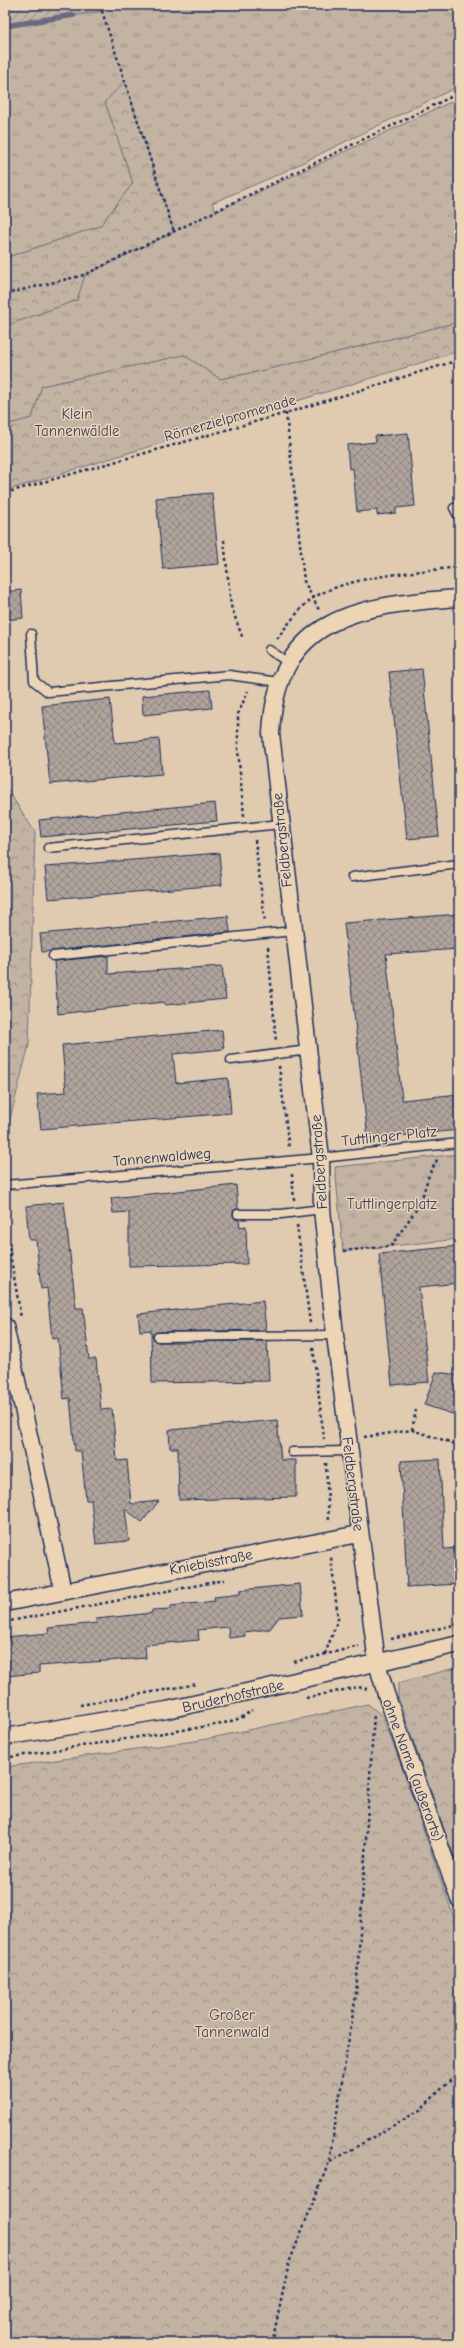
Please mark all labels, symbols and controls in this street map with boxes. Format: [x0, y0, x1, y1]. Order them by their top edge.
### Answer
street label: Römerzielpromenade [162, 390, 298, 445]
park label: Klein Tannenwäldle [34, 405, 120, 440]
street label: Feldbergstraße [268, 791, 296, 888]
street label: Feldbergstraße [307, 1114, 331, 1210]
street label: Tuttlinger Platz [340, 1122, 438, 1150]
street label: Tannenwaldweg [112, 1144, 212, 1170]
park label: Tuttlingerplatz [347, 1195, 438, 1213]
street label: Feldbergstraße [338, 1436, 368, 1533]
street label: Kniebisstraße [168, 1545, 255, 1579]
street label: Bruderhofstraße [180, 1675, 286, 1716]
street label: ohne Name (außerorts) [379, 1696, 447, 1844]
park label: Großer Tannenwald [195, 2006, 269, 2041]

